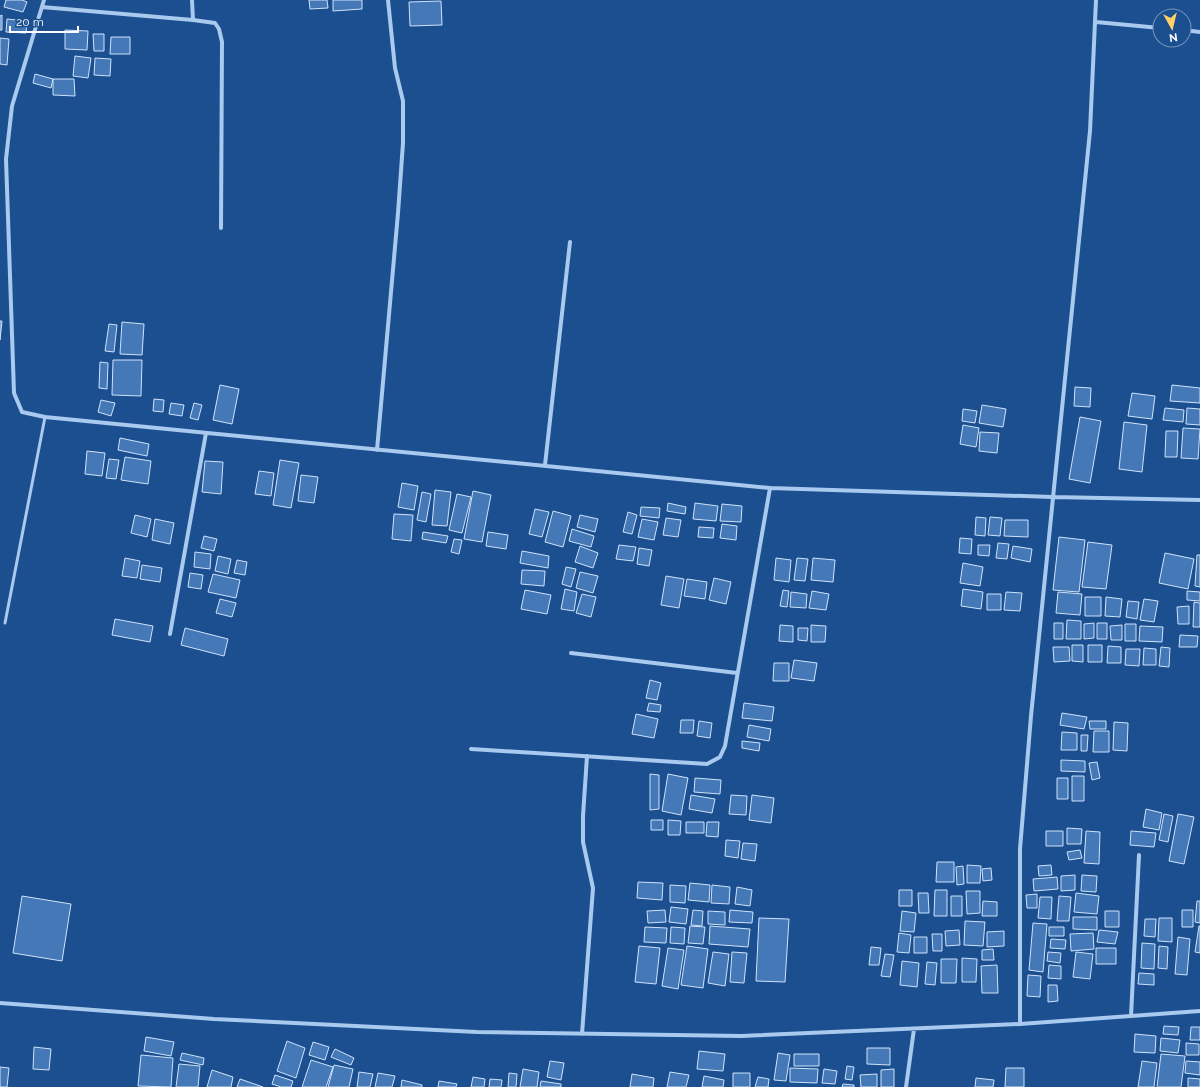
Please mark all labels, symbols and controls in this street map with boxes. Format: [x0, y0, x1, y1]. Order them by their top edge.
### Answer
scale bar [10, 8, 78, 34]
north arrow [1152, 8, 1192, 48]
text: 20 m [16, 15, 44, 29]
text: N [1168, 30, 1178, 44]

